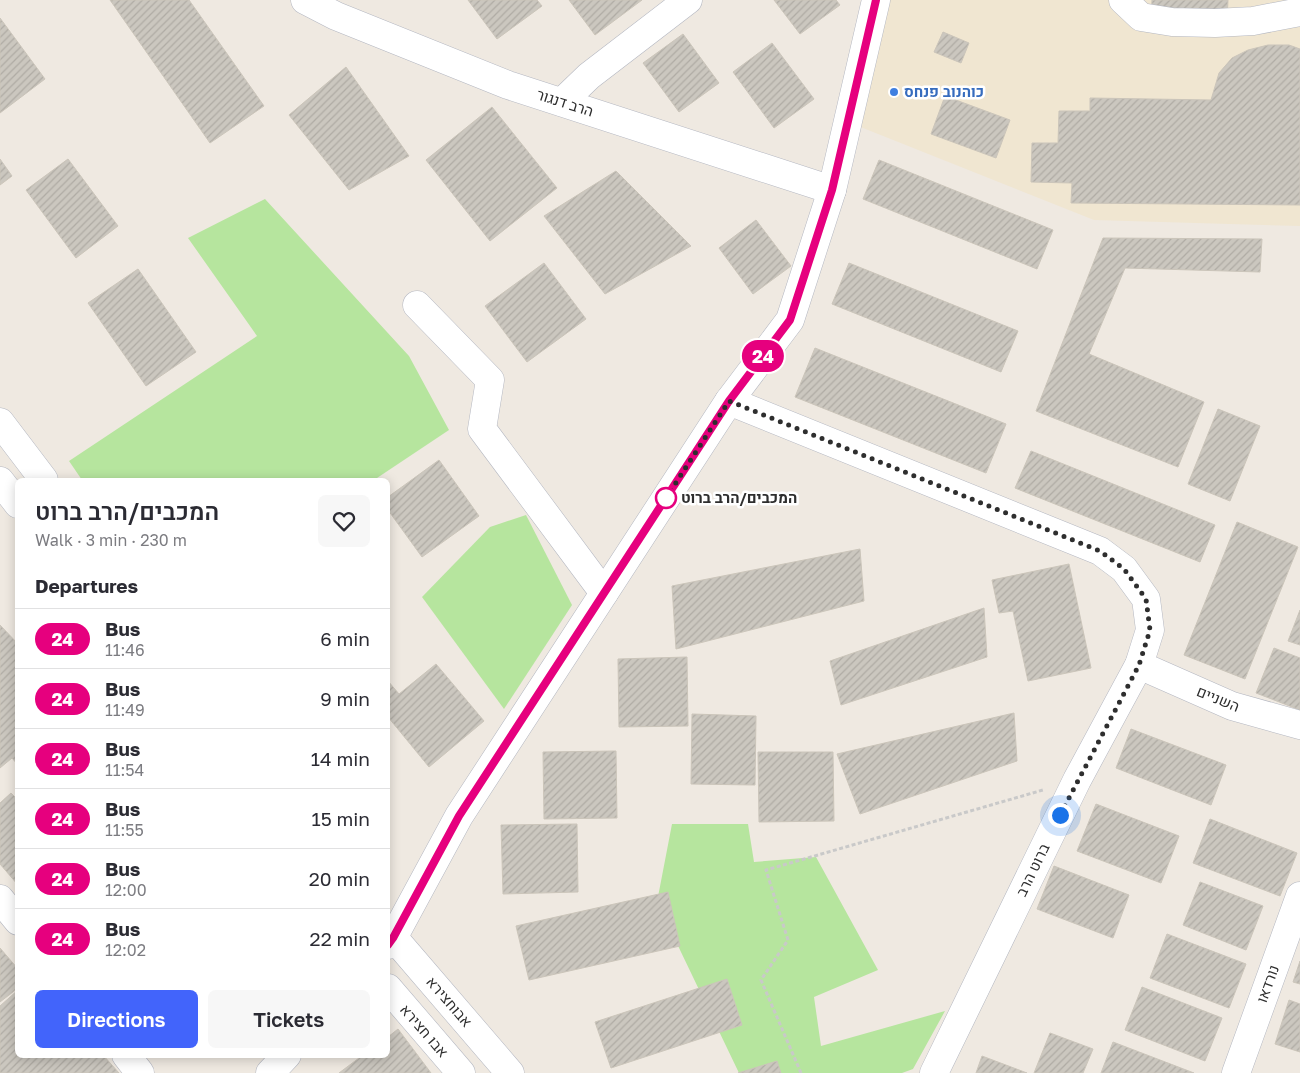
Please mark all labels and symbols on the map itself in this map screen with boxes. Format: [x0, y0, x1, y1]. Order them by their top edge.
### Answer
place label: כוהנוב פנחס [904, 82, 984, 100]
street label: הרב דנגור [535, 84, 596, 120]
marker: כוהנוב פנחס [888, 86, 900, 98]
line badge: 24 [740, 340, 786, 372]
marker: המכבים/הרב ברוט [655, 487, 677, 509]
place label: המכבים/הרב ברוט [681, 488, 797, 506]
street label: השניים [1194, 681, 1242, 715]
your location [1048, 803, 1073, 828]
street label: ברוט הרב [1012, 840, 1053, 899]
street label: נורדאו [1252, 962, 1282, 1005]
street label: אבוחצירא [423, 973, 476, 1030]
street label: אבו חצירא [397, 1000, 453, 1061]

